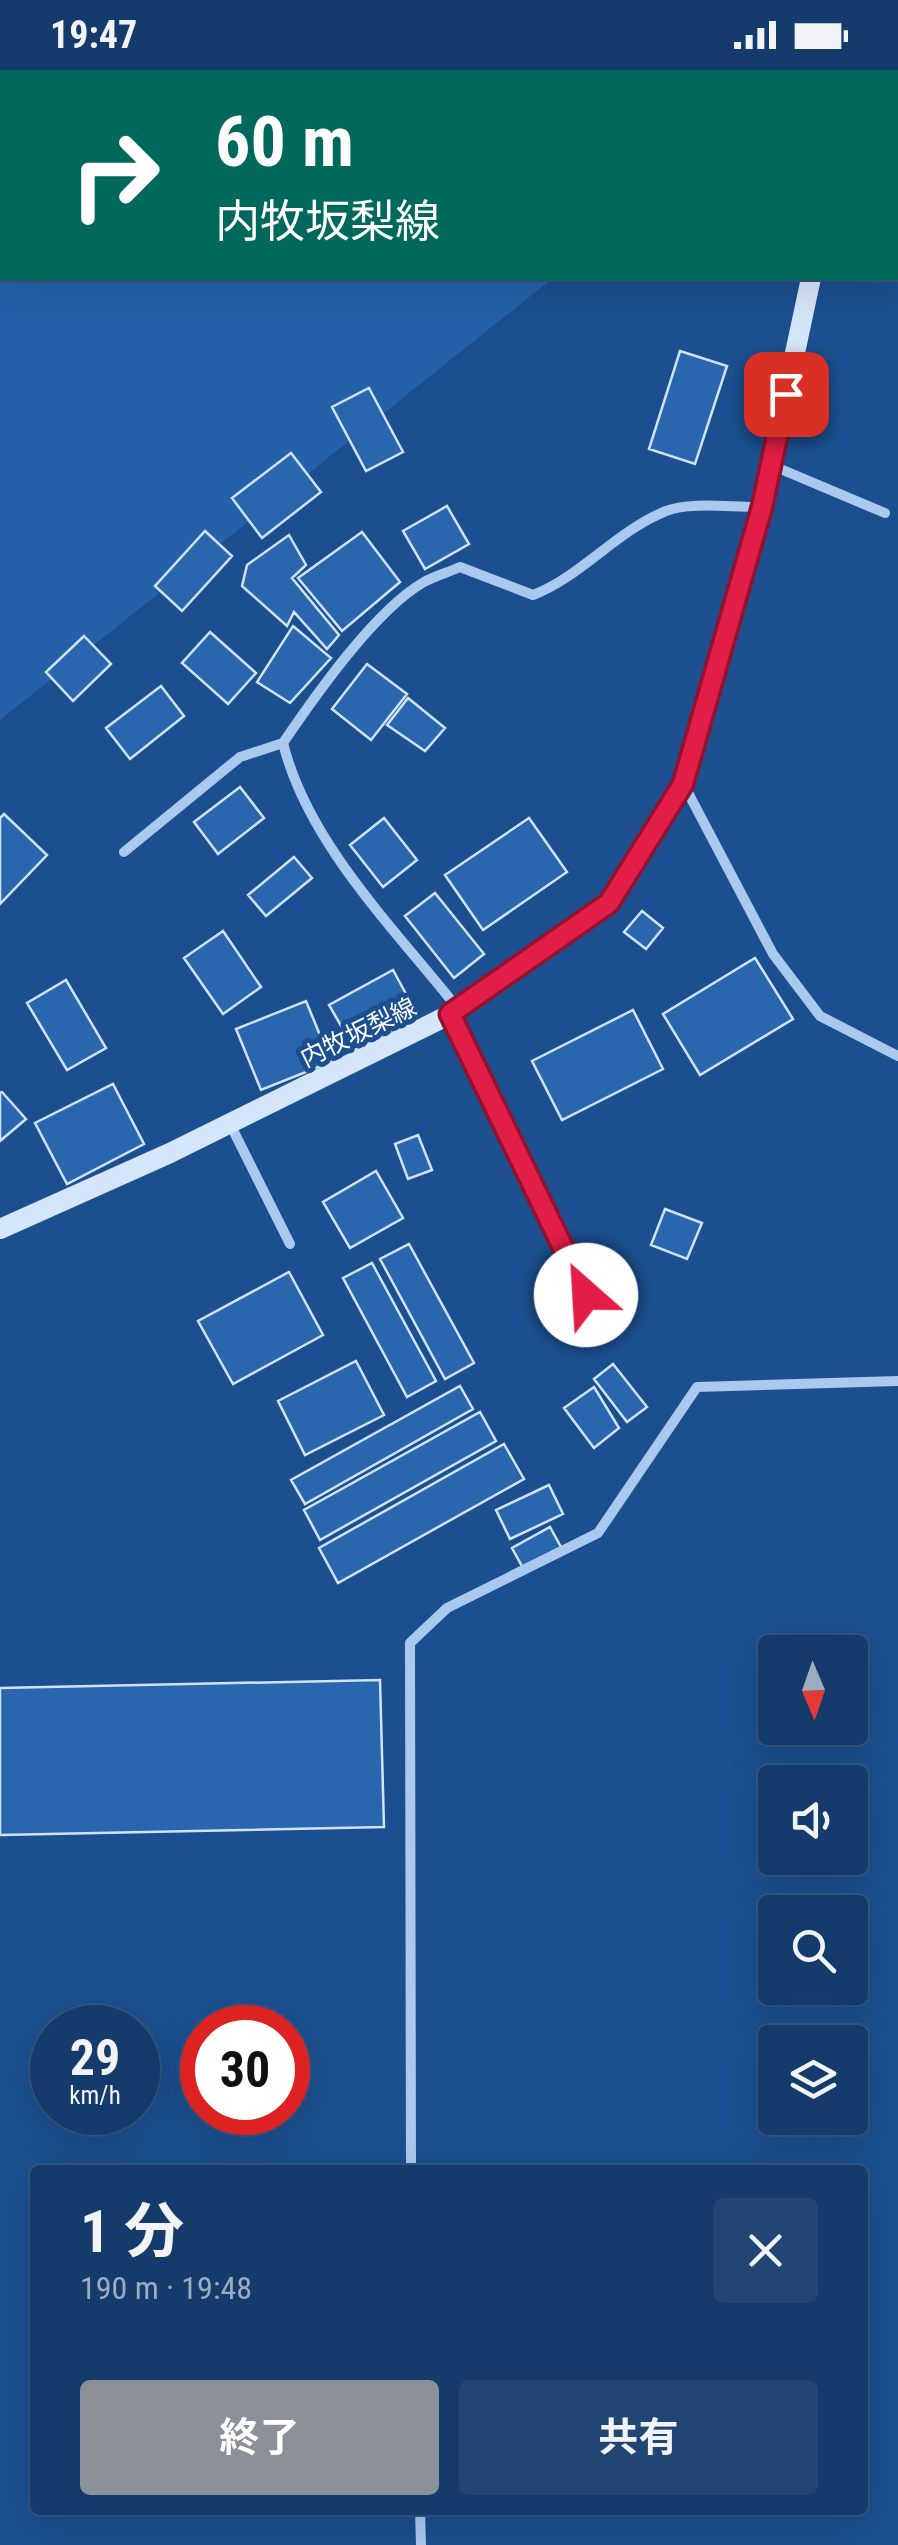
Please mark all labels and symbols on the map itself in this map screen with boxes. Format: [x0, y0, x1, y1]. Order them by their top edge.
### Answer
pin [744, 352, 829, 437]
street label: 内牧坂梨線 [296, 992, 421, 1073]
position arrow [534, 1243, 638, 1347]
north arrow [758, 1635, 868, 1745]
speed limit sign: 30 [180, 2005, 310, 2135]

